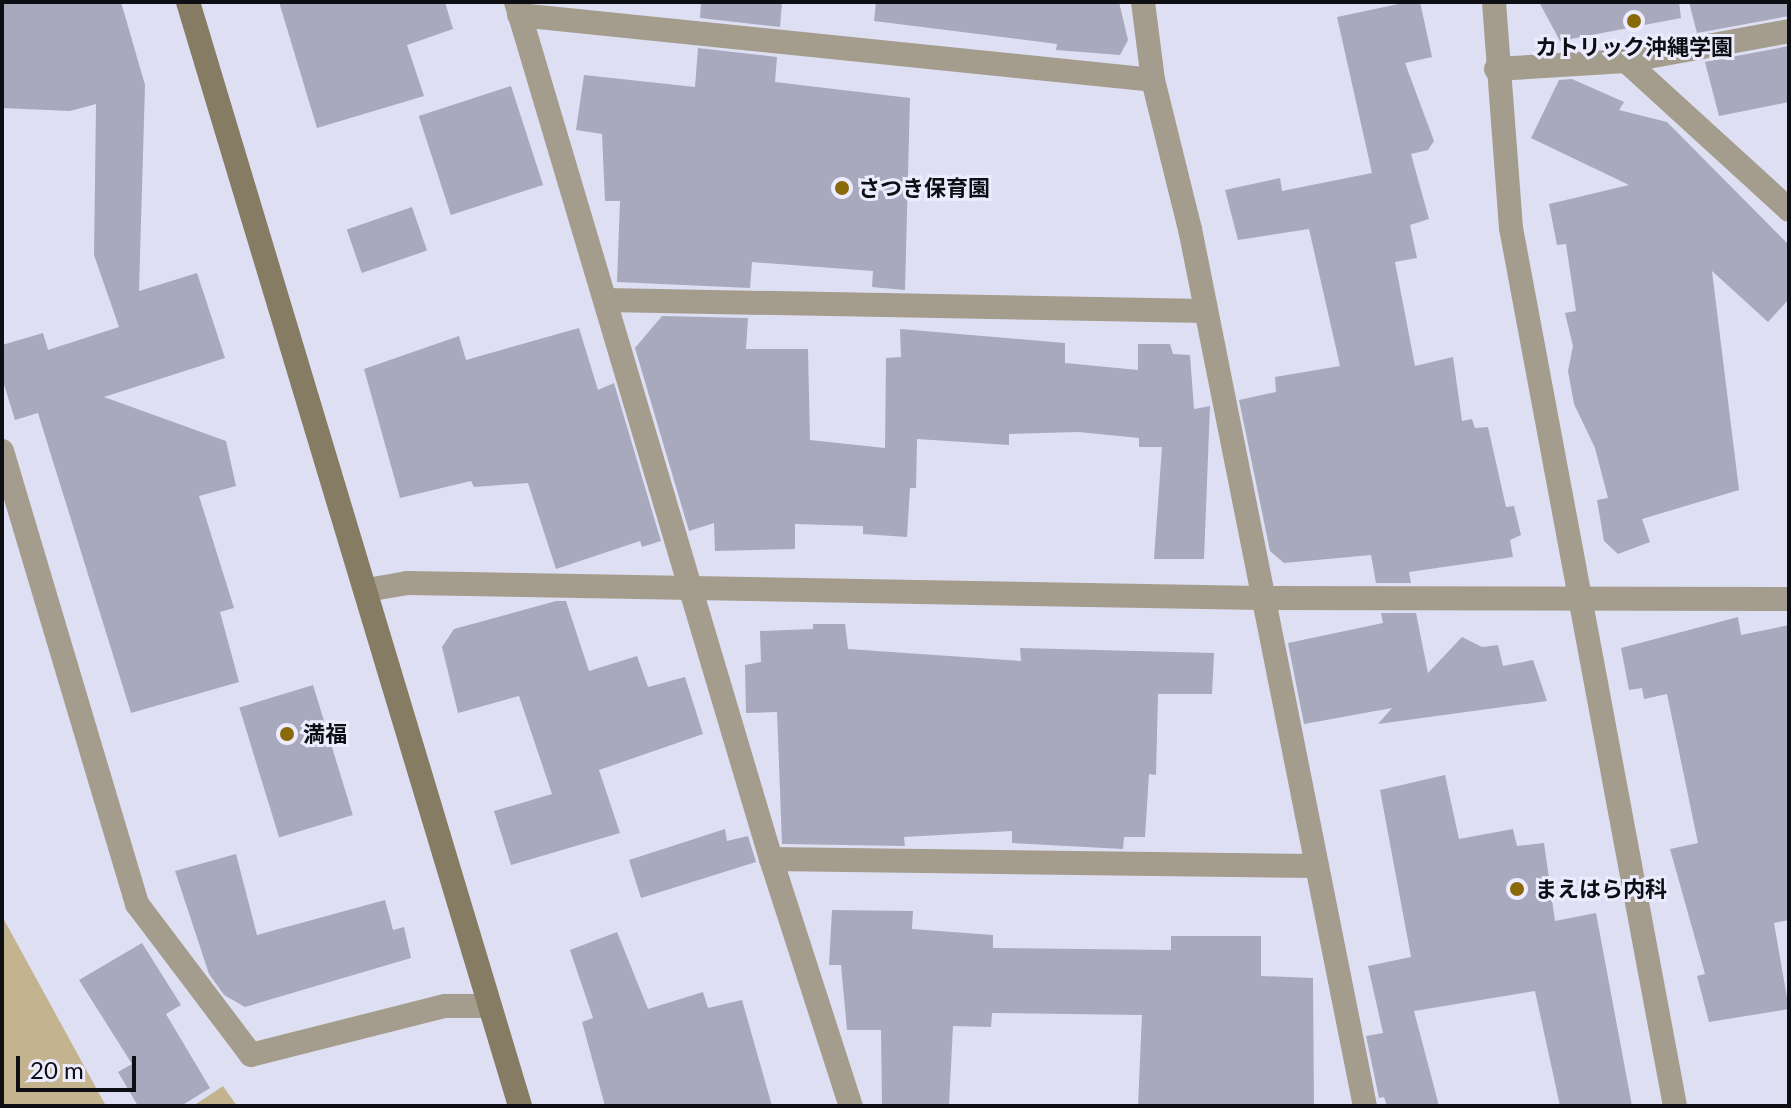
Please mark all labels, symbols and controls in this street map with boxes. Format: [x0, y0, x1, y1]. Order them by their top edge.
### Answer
marker: カトリック沖縄学園 [1625, 12, 1643, 30]
place label: カトリック沖縄学園 [1535, 34, 1733, 60]
place label: さつき保育園 [858, 175, 990, 201]
marker: さつき保育園 [833, 179, 851, 197]
place label: 満福 [303, 721, 347, 747]
marker: 満福 [278, 725, 296, 743]
place label: まえはら内科 [1535, 876, 1667, 902]
marker: まえはら内科 [1506, 878, 1528, 900]
scale bar [20, 1040, 140, 1090]
text: 20 m [30, 1055, 84, 1084]

